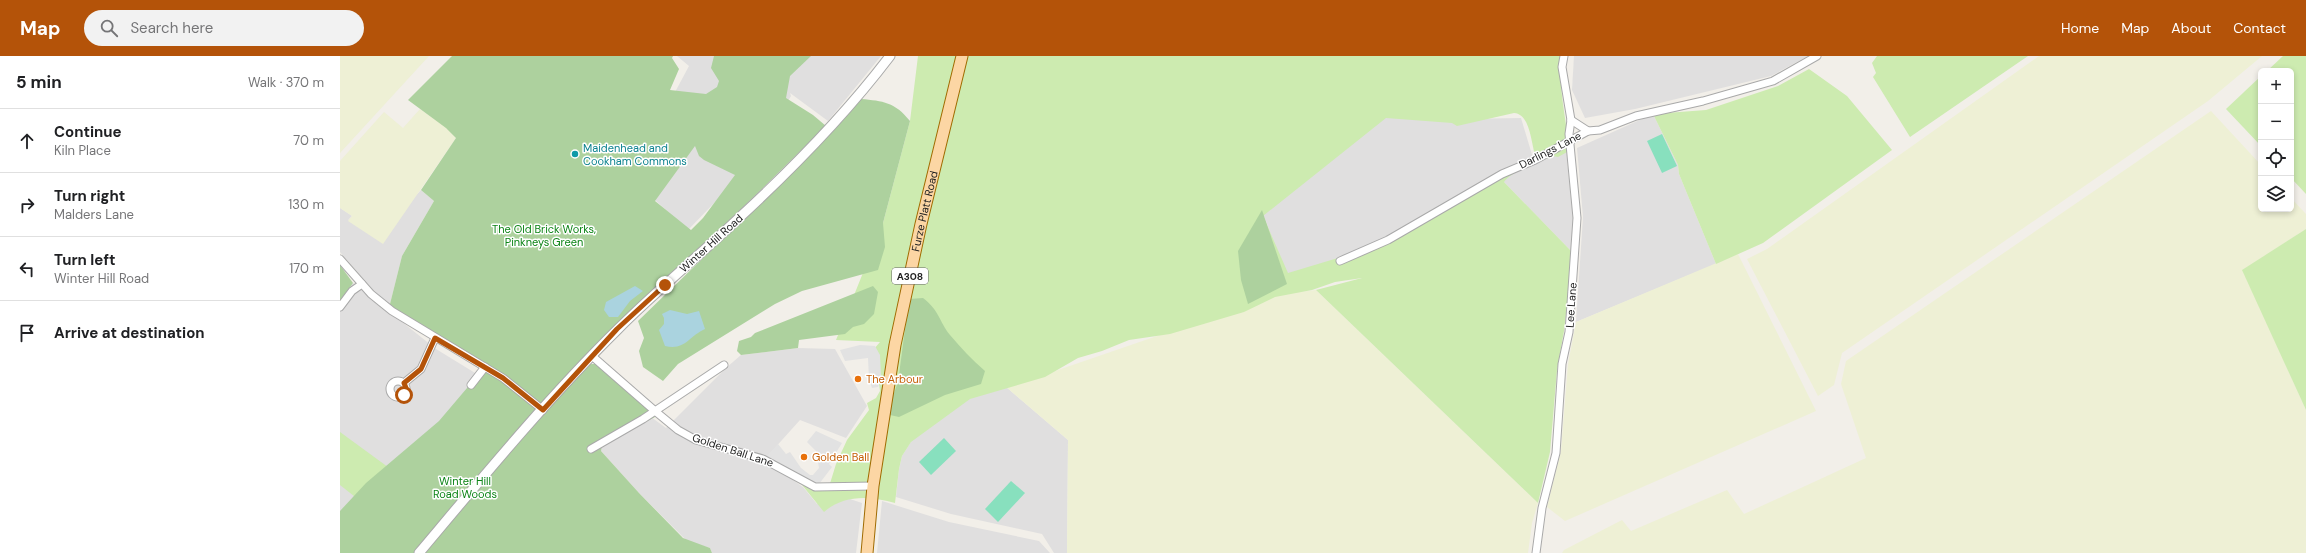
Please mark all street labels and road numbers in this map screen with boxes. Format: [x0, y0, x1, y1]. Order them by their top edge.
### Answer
street label: Darlings Lane [1517, 128, 1583, 172]
street label: Furze Platt Road [908, 169, 941, 253]
street label: Winter Hill Road [676, 211, 746, 275]
road number: A308 [892, 268, 928, 284]
street label: Lee Lane [1562, 282, 1580, 328]
street label: Golden Ball Lane [691, 430, 775, 470]

